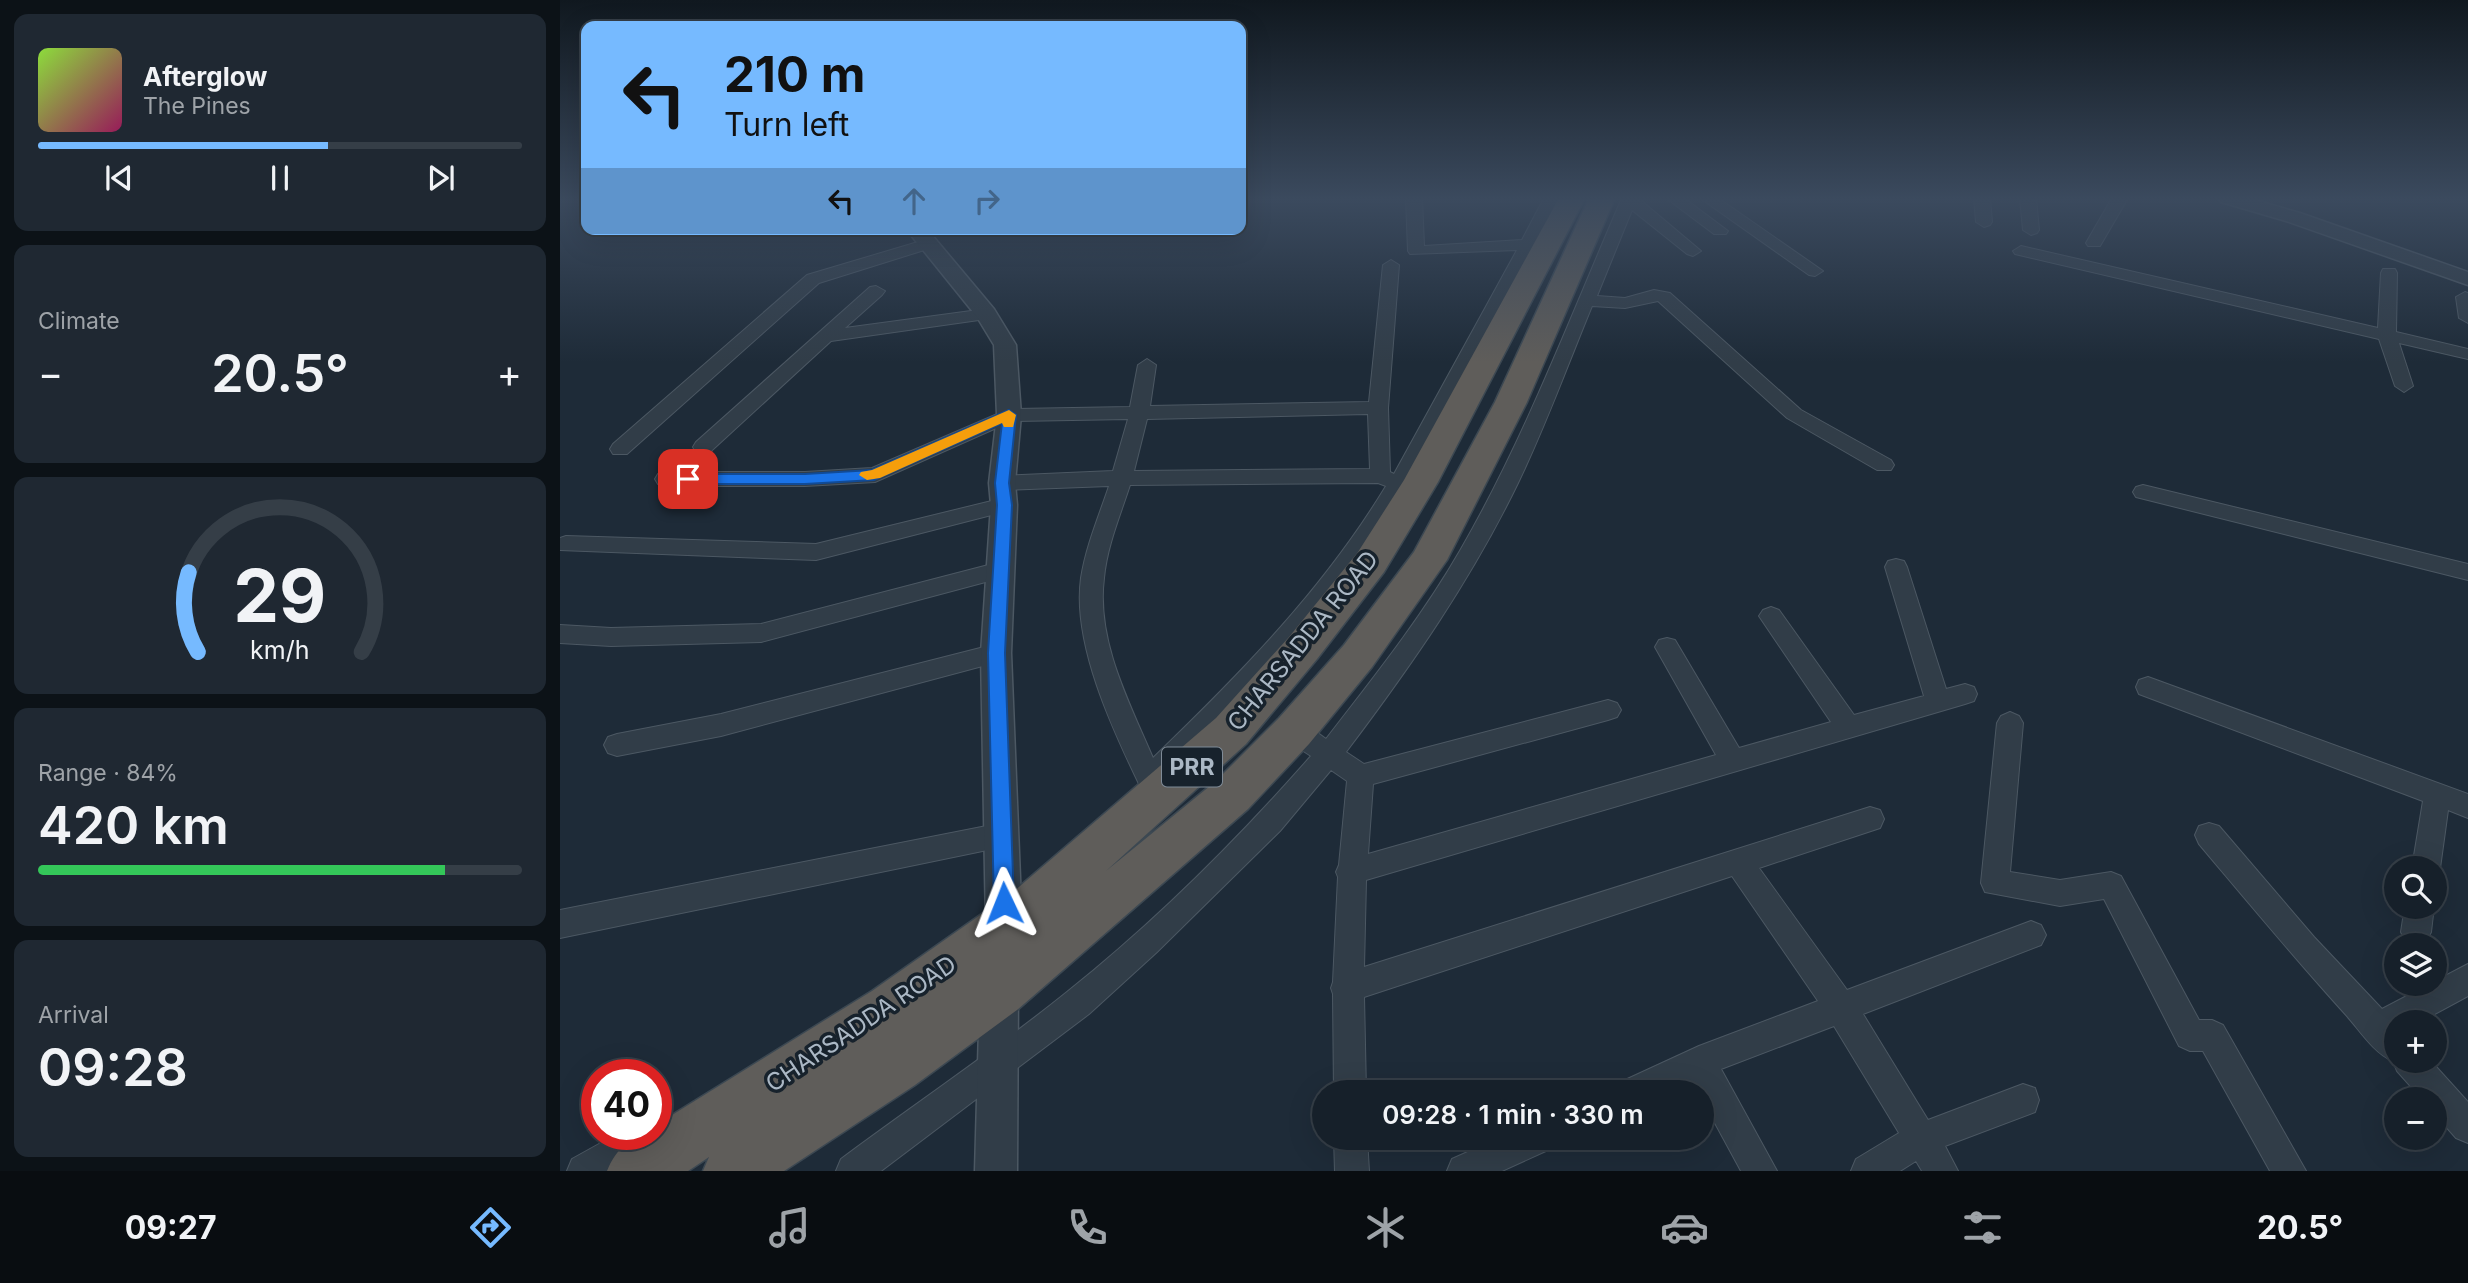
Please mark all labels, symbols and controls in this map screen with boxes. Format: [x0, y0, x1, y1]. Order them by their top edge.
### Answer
text: 210 m [724, 45, 865, 104]
icon: left [609, 49, 700, 140]
text: Afterglow [143, 61, 267, 92]
text: The Pines [143, 92, 251, 120]
text: Turn left [724, 105, 849, 144]
icon: previous [100, 159, 138, 197]
icon: pause [261, 159, 299, 197]
icon: next [422, 159, 460, 197]
icon: left [822, 182, 860, 220]
icon: ahead [895, 182, 933, 220]
icon: right [968, 182, 1006, 220]
text: Climate [38, 307, 120, 335]
text: 20.5° [211, 342, 349, 405]
text: − [38, 350, 63, 396]
text: + [497, 350, 522, 396]
pin [658, 449, 718, 509]
icon: arrive [669, 460, 707, 498]
street label: CHARSADDA ROAD [1221, 545, 1384, 737]
text: 29 [233, 551, 327, 640]
text: km/h [250, 634, 310, 664]
road number: PRR [1162, 748, 1222, 786]
text: Range · 84% [38, 759, 178, 787]
text: 420 km [38, 794, 229, 857]
map controls [2384, 856, 2447, 1150]
button: search [2384, 856, 2447, 919]
position arrow [967, 866, 1041, 940]
button: layers [2384, 933, 2447, 996]
street label: CHARSADDA ROAD [760, 949, 961, 1098]
text: Arrival [38, 1001, 109, 1029]
button: + [2384, 1010, 2447, 1073]
text: 09:28 [38, 1036, 188, 1099]
speed limit sign: 40 [581, 1059, 672, 1150]
button: − [2384, 1087, 2447, 1150]
text: 09:28 · 1 min · 330 m [1382, 1099, 1644, 1130]
icon: directions [466, 1203, 515, 1252]
icon: music [765, 1203, 814, 1252]
icon: phone [1063, 1203, 1112, 1252]
icon: climate [1361, 1203, 1410, 1252]
icon: car [1660, 1203, 1709, 1252]
icon: filters [1958, 1203, 2007, 1252]
text: 09:27 [125, 1208, 217, 1247]
text: 20.5° [2257, 1208, 2343, 1247]

